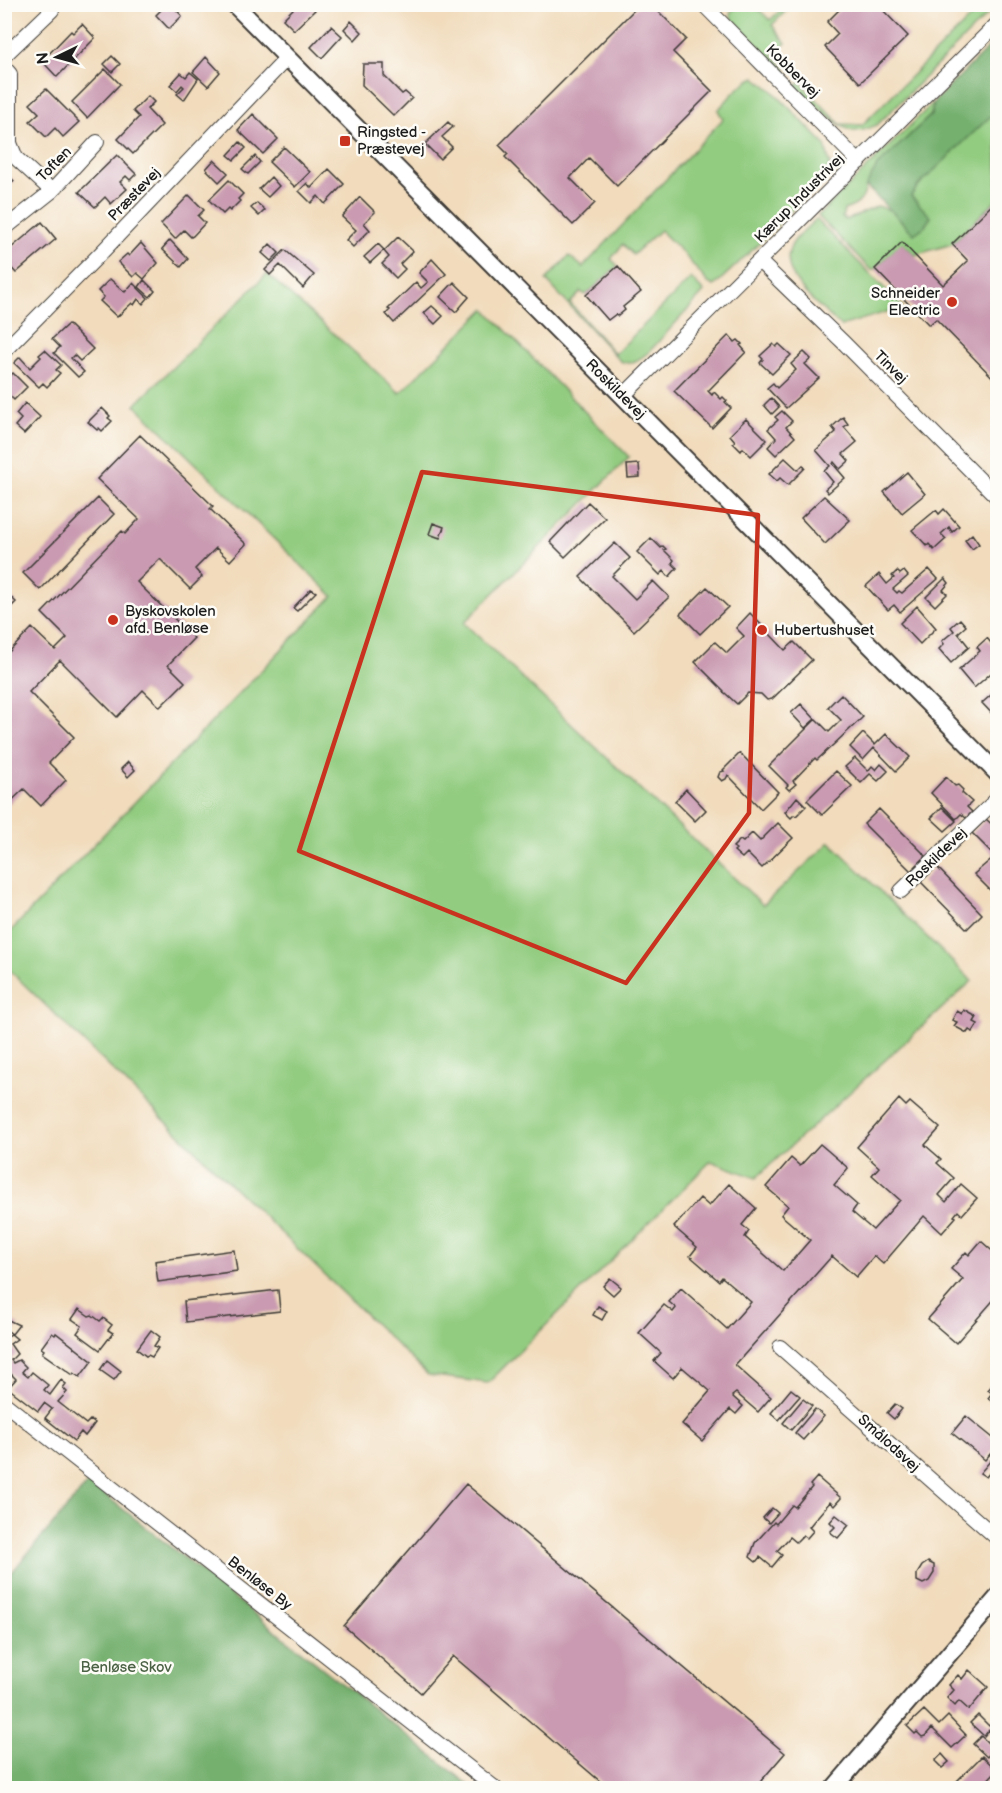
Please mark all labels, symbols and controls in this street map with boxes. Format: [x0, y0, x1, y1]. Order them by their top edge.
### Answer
north arrow [27, 27, 87, 87]
street label: Kobbervej [762, 40, 824, 102]
text: N [34, 51, 54, 65]
place label: Ringsted - Præstevej [357, 123, 426, 159]
marker: Ringsted - Præstevej [338, 134, 352, 148]
street label: Toften [33, 143, 76, 186]
street label: Kærup Industrivej [751, 150, 848, 247]
street label: Præstevej [104, 163, 165, 225]
place label: Schneider Electric [871, 284, 941, 320]
marker: Schneider Electric [945, 295, 959, 309]
street label: Tinvej [870, 347, 911, 388]
street label: Roskildevej [581, 355, 650, 424]
place label: Byskovskolen afd. Benløse [125, 602, 216, 638]
marker: Byskovskolen afd. Benløse [106, 613, 120, 627]
place label: Hubertushuset [774, 621, 874, 640]
marker: Hubertushuset [755, 623, 769, 637]
street label: Roskildevej [902, 824, 971, 891]
street label: Smålodsvej [854, 1410, 924, 1476]
street label: Benløse By [224, 1552, 296, 1615]
park label: Benløse Skov [80, 1658, 172, 1677]

